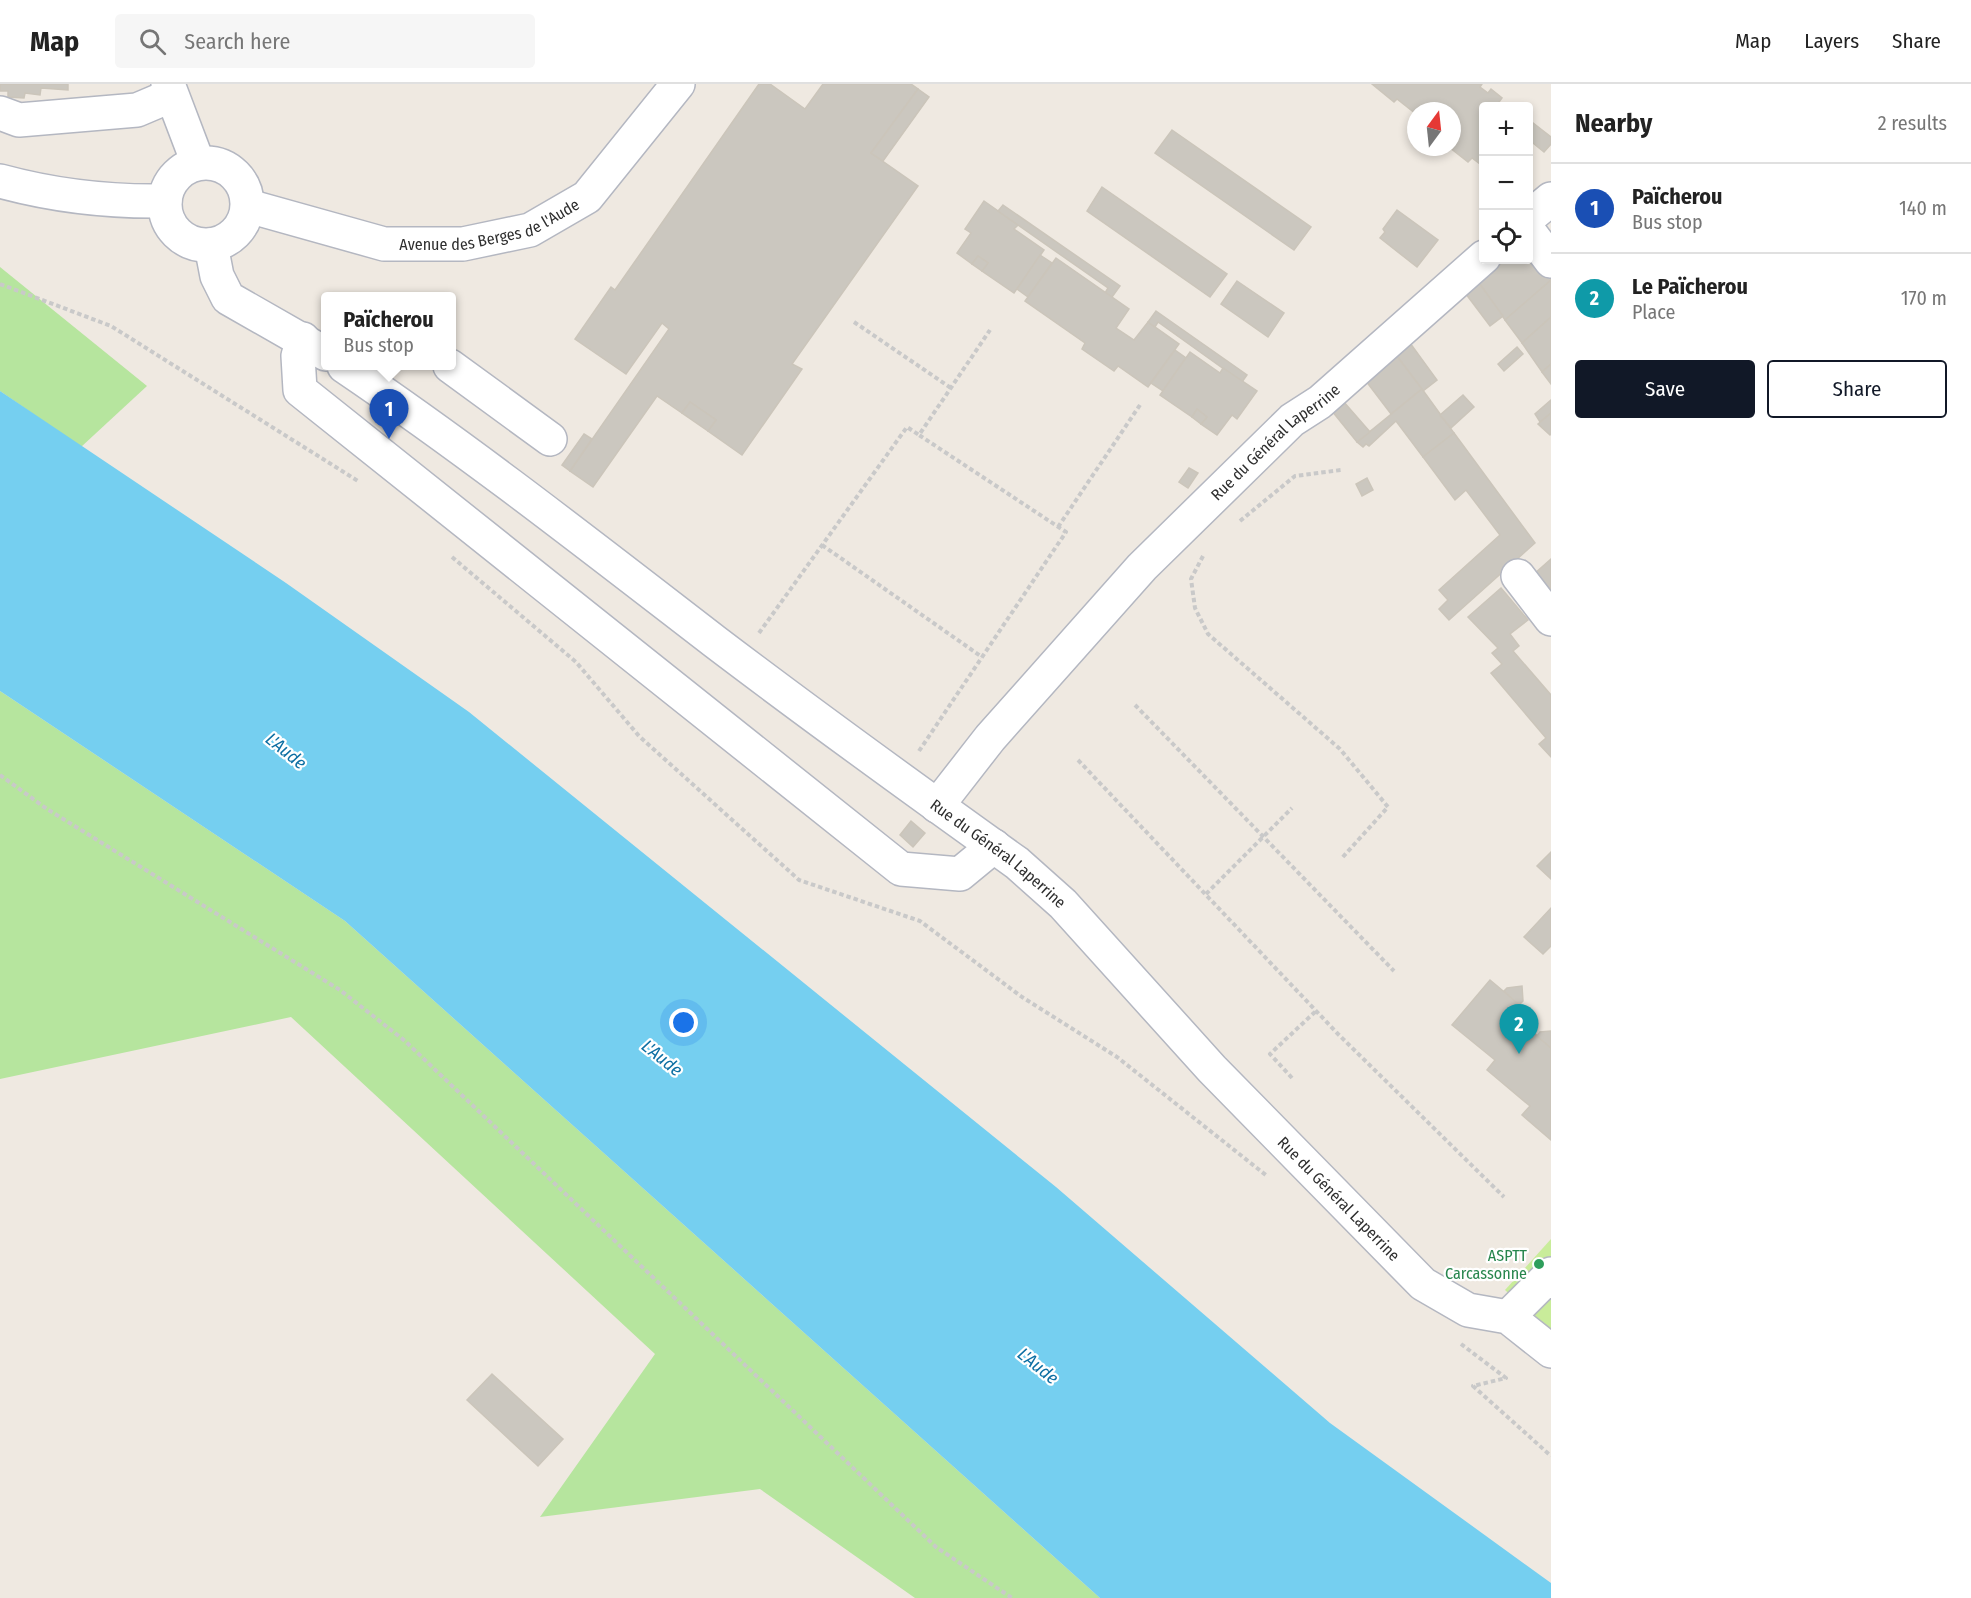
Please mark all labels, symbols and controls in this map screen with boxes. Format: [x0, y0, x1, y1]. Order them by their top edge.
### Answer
search box [115, 14, 535, 68]
text: Map [30, 25, 79, 58]
icon: search [136, 25, 169, 58]
text: Search here [184, 28, 290, 55]
text: Map [1735, 28, 1771, 54]
text: Layers [1804, 28, 1859, 54]
text: Share [1892, 28, 1941, 54]
north arrow [1407, 102, 1461, 156]
map controls [1479, 102, 1533, 264]
button: + [1479, 102, 1533, 156]
text: Nearby [1575, 108, 1652, 139]
text: 2 results [1878, 111, 1947, 135]
button: − [1479, 156, 1533, 210]
text: Païcherou [1632, 183, 1722, 210]
street label: Avenue des Berges de l'Aude [399, 195, 583, 254]
text: 1 [1590, 196, 1599, 220]
text: 140 m [1899, 196, 1947, 220]
button: locate [1479, 210, 1533, 264]
text: Bus stop [1632, 210, 1703, 234]
text: Le Païcherou [1632, 273, 1748, 300]
text: 2 [1590, 286, 1599, 310]
text: 170 m [1901, 286, 1947, 310]
popup [321, 292, 456, 370]
text: Place [1632, 300, 1675, 324]
text: Païcherou [343, 306, 434, 333]
text: Bus stop [343, 333, 414, 357]
button: Save [1575, 360, 1755, 418]
button: Share [1767, 360, 1947, 418]
street label: Rue du Général Laperrine [1207, 380, 1344, 504]
pin: 1 [370, 390, 408, 439]
water label: L'Aude [261, 728, 311, 774]
street label: Rue du Général Laperrine [927, 795, 1070, 912]
pin: 2 [1500, 1004, 1538, 1054]
your location [669, 1008, 698, 1037]
water label: L'Aude [637, 1035, 687, 1081]
street label: Rue du Général Laperrine [1274, 1133, 1404, 1265]
place label: ASPTT Carcassonne [1445, 1246, 1528, 1283]
marker: ASPTT Carcassonne [1532, 1257, 1546, 1271]
water label: L'Aude [1013, 1343, 1063, 1389]

